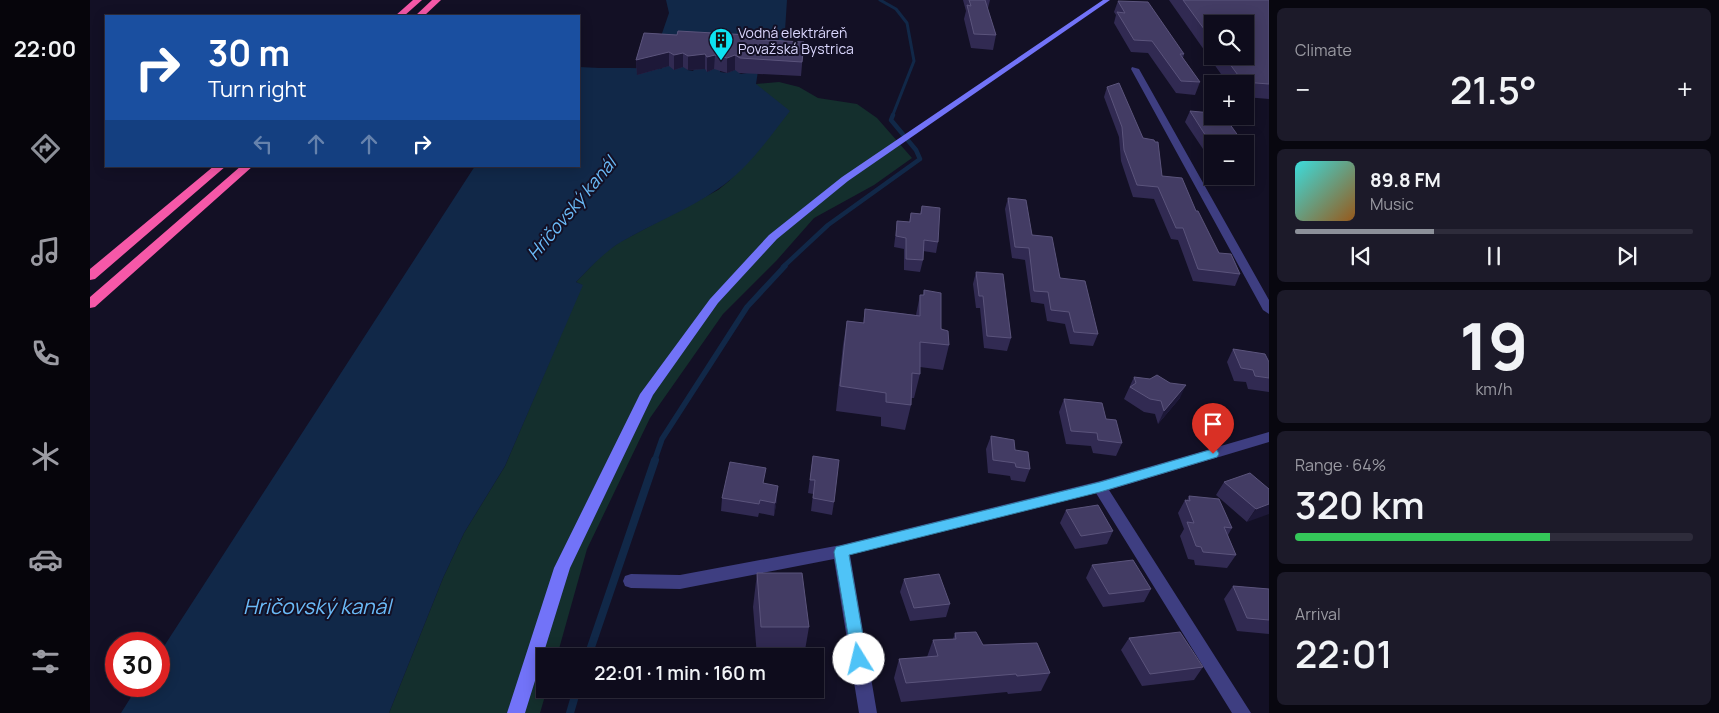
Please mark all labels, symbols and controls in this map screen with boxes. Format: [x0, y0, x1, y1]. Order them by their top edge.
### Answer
map controls [1204, 15, 1254, 185]
button: search [1204, 15, 1254, 65]
place label: Vodná elektráreň Považská Bystrica [738, 23, 854, 58]
building icon: Vodná elektráreň Považská Bystrica [708, 27, 734, 61]
text: 30 m [208, 29, 290, 77]
text: 22:00 [14, 34, 76, 64]
icon: right [125, 35, 190, 100]
text: Climate [1295, 39, 1352, 61]
text: 21.5° [1450, 63, 1537, 115]
text: − [1295, 70, 1310, 108]
text: + [1677, 70, 1693, 108]
text: Turn right [208, 74, 306, 104]
button: + [1204, 75, 1254, 125]
icon: left [249, 130, 277, 158]
icon: ahead [302, 130, 330, 158]
icon: ahead [355, 130, 383, 158]
icon: right [408, 130, 436, 158]
icon: directions [28, 131, 63, 166]
button: − [1204, 135, 1254, 185]
water label: Hričovský kanál [521, 149, 623, 264]
text: 89.8 FM [1370, 167, 1441, 193]
text: Music [1370, 193, 1414, 215]
icon: music [28, 234, 63, 269]
icon: previous [1347, 242, 1375, 270]
icon: pause [1480, 242, 1508, 270]
icon: next [1613, 242, 1641, 270]
text: 19 [1460, 301, 1528, 390]
icon: phone [28, 336, 63, 371]
text: km/h [1475, 378, 1513, 400]
pin [1192, 403, 1234, 454]
icon: arrive [1199, 410, 1227, 438]
icon: climate [28, 439, 63, 474]
text: Range · 64% [1295, 454, 1386, 476]
text: 320 km [1295, 478, 1424, 530]
icon: car [28, 542, 63, 577]
water label: Hričovský kanál [243, 592, 394, 620]
text: Arrival [1295, 603, 1341, 625]
text: 22:01 [1295, 627, 1393, 679]
speed limit sign: 30 [105, 632, 170, 697]
position arrow [832, 632, 884, 684]
icon: filters [28, 644, 63, 679]
text: 22:01 · 1 min · 160 m [594, 660, 766, 686]

